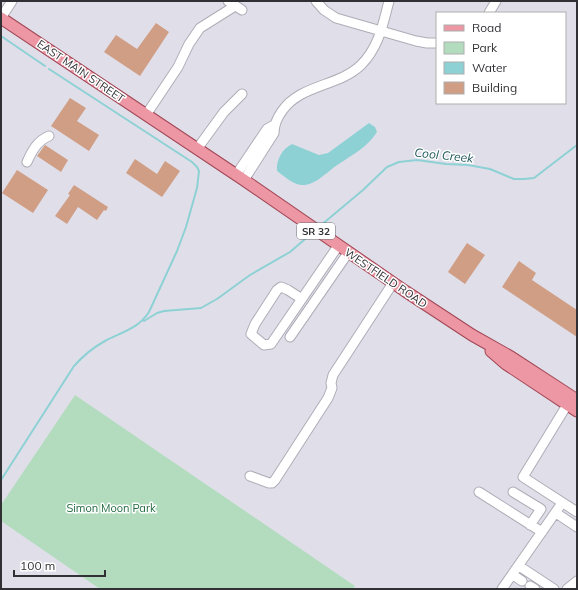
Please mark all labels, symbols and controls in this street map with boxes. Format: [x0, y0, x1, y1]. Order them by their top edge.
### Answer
legend [436, 12, 566, 104]
text: Road [472, 20, 501, 35]
street label: EAST MAIN STREET [35, 37, 128, 106]
text: Park [472, 40, 498, 55]
text: Water [472, 60, 508, 75]
text: Building [472, 80, 517, 95]
water label: Cool Creek [414, 144, 475, 166]
road number: SR 32 [297, 223, 335, 239]
street label: WESTFIELD ROAD [342, 245, 430, 311]
park label: Simon Moon Park [66, 501, 156, 515]
scale bar [14, 552, 105, 578]
text: 100 m [20, 558, 55, 573]

